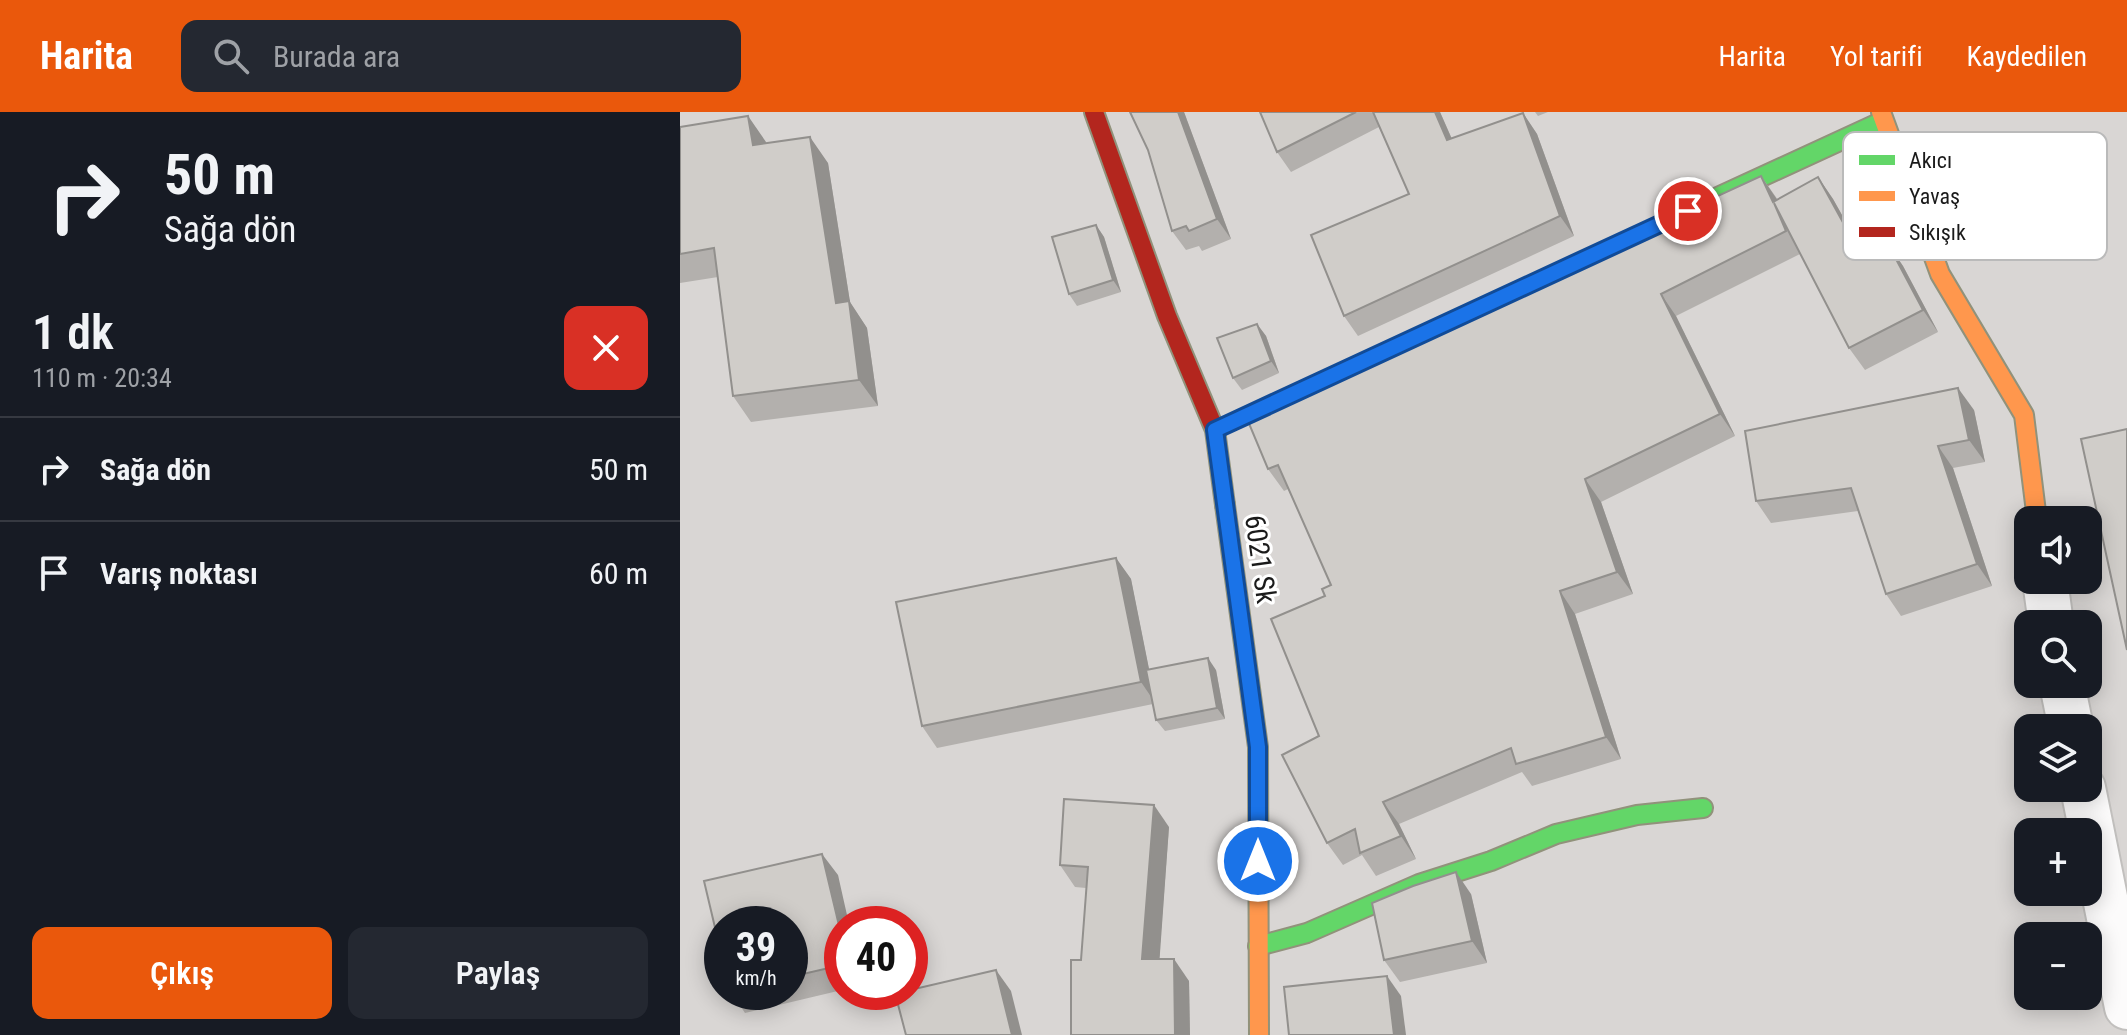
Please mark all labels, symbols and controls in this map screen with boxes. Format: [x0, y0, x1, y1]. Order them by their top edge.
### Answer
search box [181, 20, 741, 92]
text: Harita [40, 34, 133, 78]
icon: search [209, 34, 253, 78]
text: Burada ara [273, 39, 400, 74]
text: Harita [1718, 40, 1786, 73]
text: Yol tarifi [1830, 40, 1923, 73]
text: Kaydedilen [1967, 40, 2087, 73]
legend [1843, 132, 2107, 260]
text: 50 m [164, 142, 275, 208]
icon: right [32, 144, 136, 248]
text: Akıcı [1909, 148, 1952, 173]
pin [1654, 177, 1722, 245]
text: Yavaş [1909, 184, 1960, 209]
icon: arrive [1666, 189, 1710, 233]
text: Sağa dön [164, 209, 297, 251]
text: Sıkışık [1909, 220, 1966, 245]
text: 1 dk [32, 304, 114, 361]
button: close [564, 306, 648, 390]
text: 110 m · 20:34 [32, 363, 172, 393]
icon: right [32, 447, 76, 491]
text: Sağa dön [100, 452, 211, 487]
text: 50 m [589, 452, 648, 487]
map controls [2014, 506, 2102, 1010]
button: sound [2014, 506, 2102, 594]
street label: 6021 Sk [1238, 513, 1283, 606]
icon: arrive [32, 551, 76, 595]
text: Varış noktası [100, 556, 258, 591]
text: 60 m [589, 556, 648, 591]
button: search [2014, 610, 2102, 698]
button: layers [2014, 714, 2102, 802]
button: + [2014, 818, 2102, 906]
position arrow [1216, 819, 1300, 903]
speed limit sign: 40 [824, 906, 928, 1010]
button: − [2014, 922, 2102, 1010]
text: 39 [736, 924, 776, 971]
button: Çıkış [32, 927, 332, 1019]
button: Paylaş [348, 927, 648, 1019]
text: km/h [735, 966, 777, 990]

